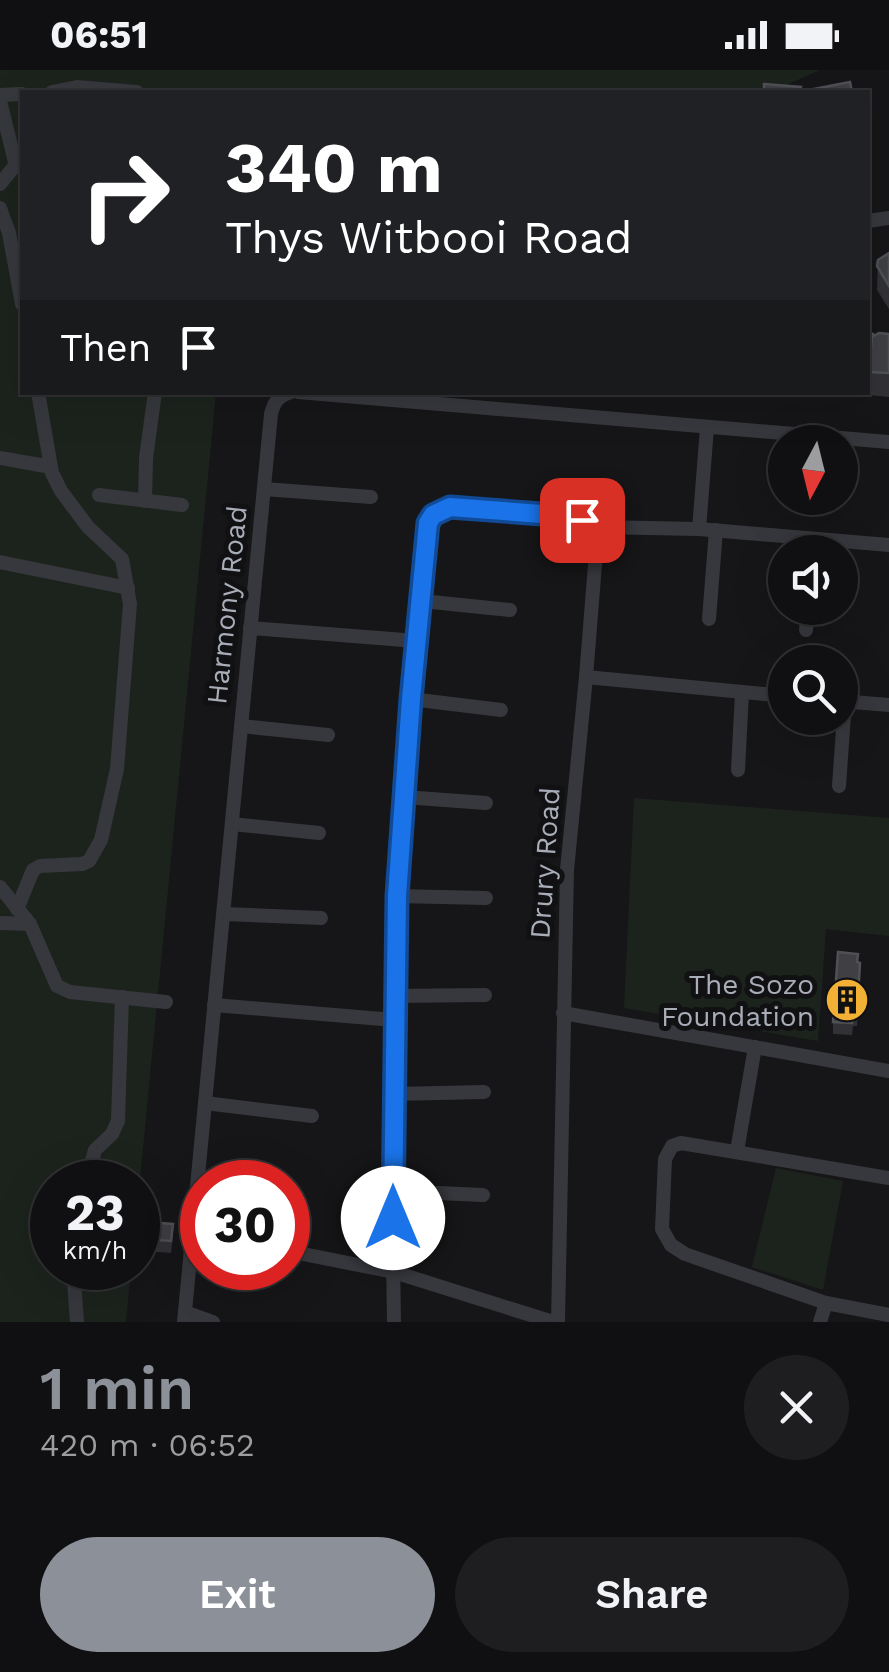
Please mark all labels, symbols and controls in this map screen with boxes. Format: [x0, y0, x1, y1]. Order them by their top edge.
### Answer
text: 06:51 [50, 13, 148, 57]
text: 340 m [225, 127, 443, 209]
icon: right [60, 130, 190, 260]
text: Thys Witbooi Road [225, 211, 633, 264]
icon: arrive [171, 320, 226, 375]
text: Then [60, 326, 151, 370]
north arrow [768, 425, 858, 515]
map controls [768, 425, 858, 735]
pin [540, 478, 625, 563]
icon: arrive [555, 493, 610, 548]
street label: Harmony Road [200, 504, 254, 706]
button: sound [768, 535, 858, 625]
button: search [768, 645, 858, 735]
street label: Drury Road [523, 786, 567, 940]
place label: The Sozo Foundation [661, 968, 814, 1033]
building icon: The Sozo Foundation [824, 977, 870, 1023]
speed limit sign: 30 [180, 1160, 310, 1290]
position arrow [341, 1166, 445, 1270]
text: 23 [65, 1183, 125, 1242]
text: km/h [63, 1236, 127, 1265]
text: 1 min [40, 1353, 194, 1424]
button: close [744, 1355, 849, 1460]
text: 420 m · 06:52 [40, 1426, 255, 1464]
button: Exit [40, 1537, 435, 1652]
button: Share [455, 1537, 849, 1652]

